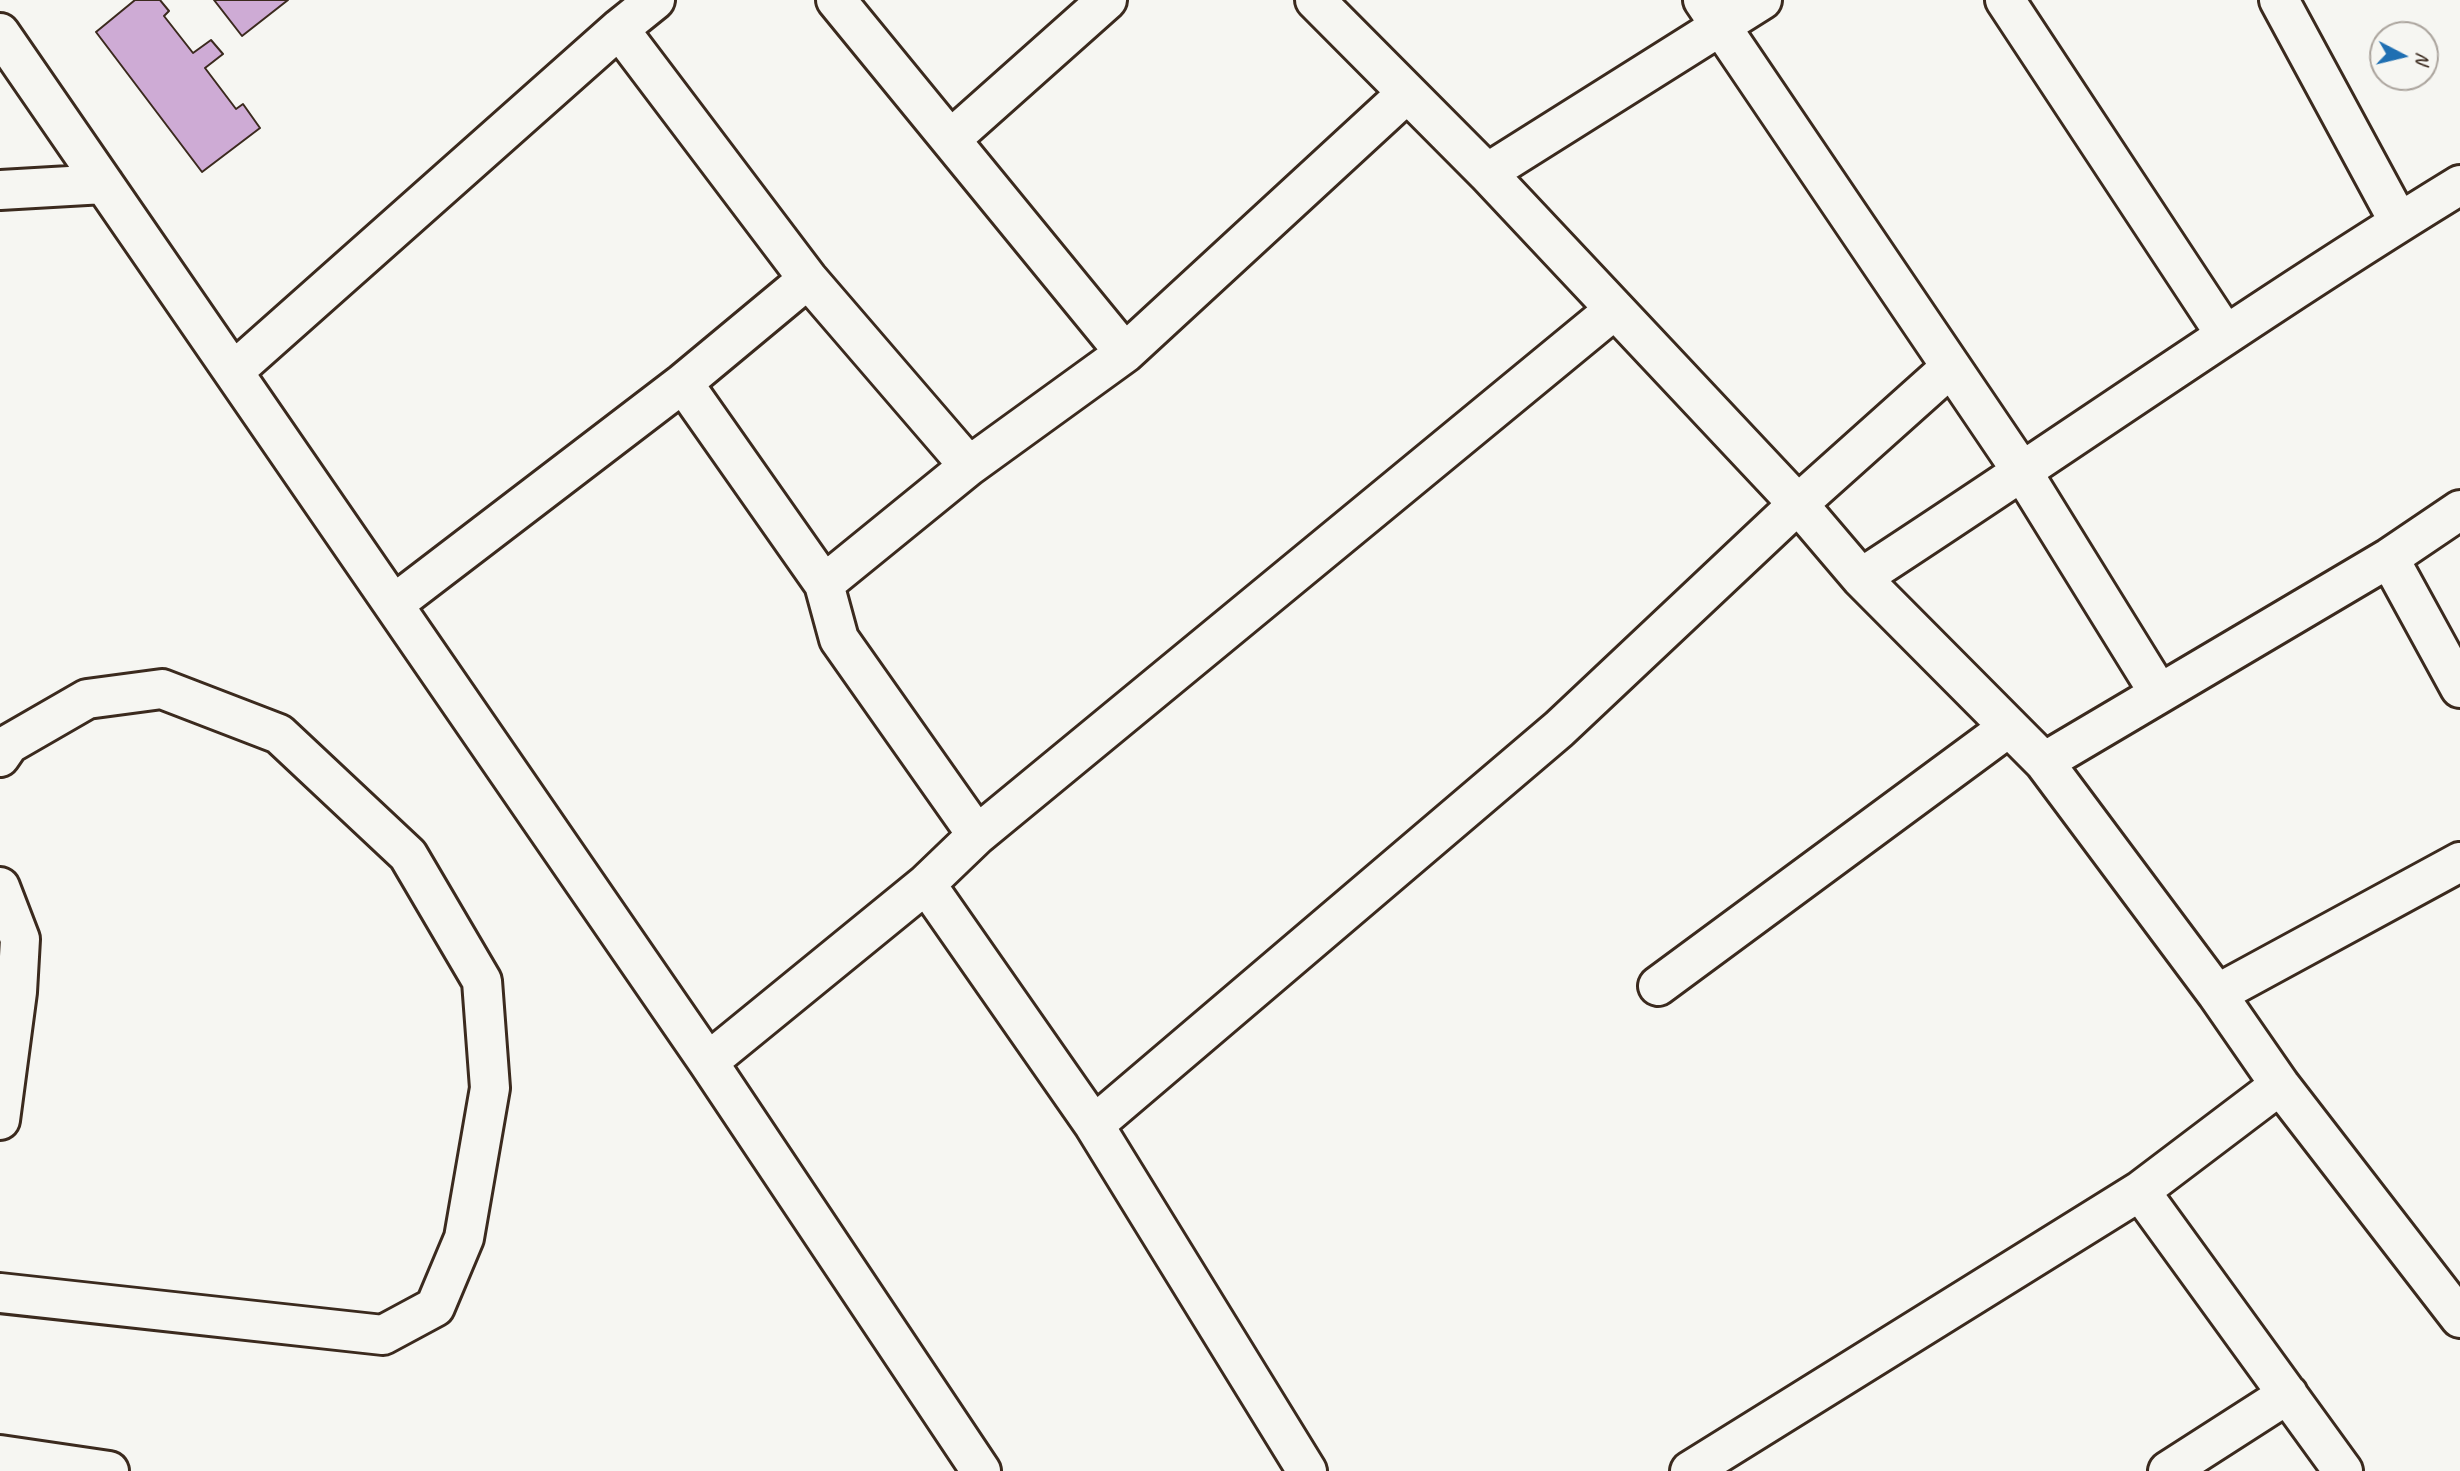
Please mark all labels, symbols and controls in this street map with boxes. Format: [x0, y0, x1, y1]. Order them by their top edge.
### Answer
north arrow [2369, 21, 2439, 91]
text: N [2410, 51, 2435, 66]

